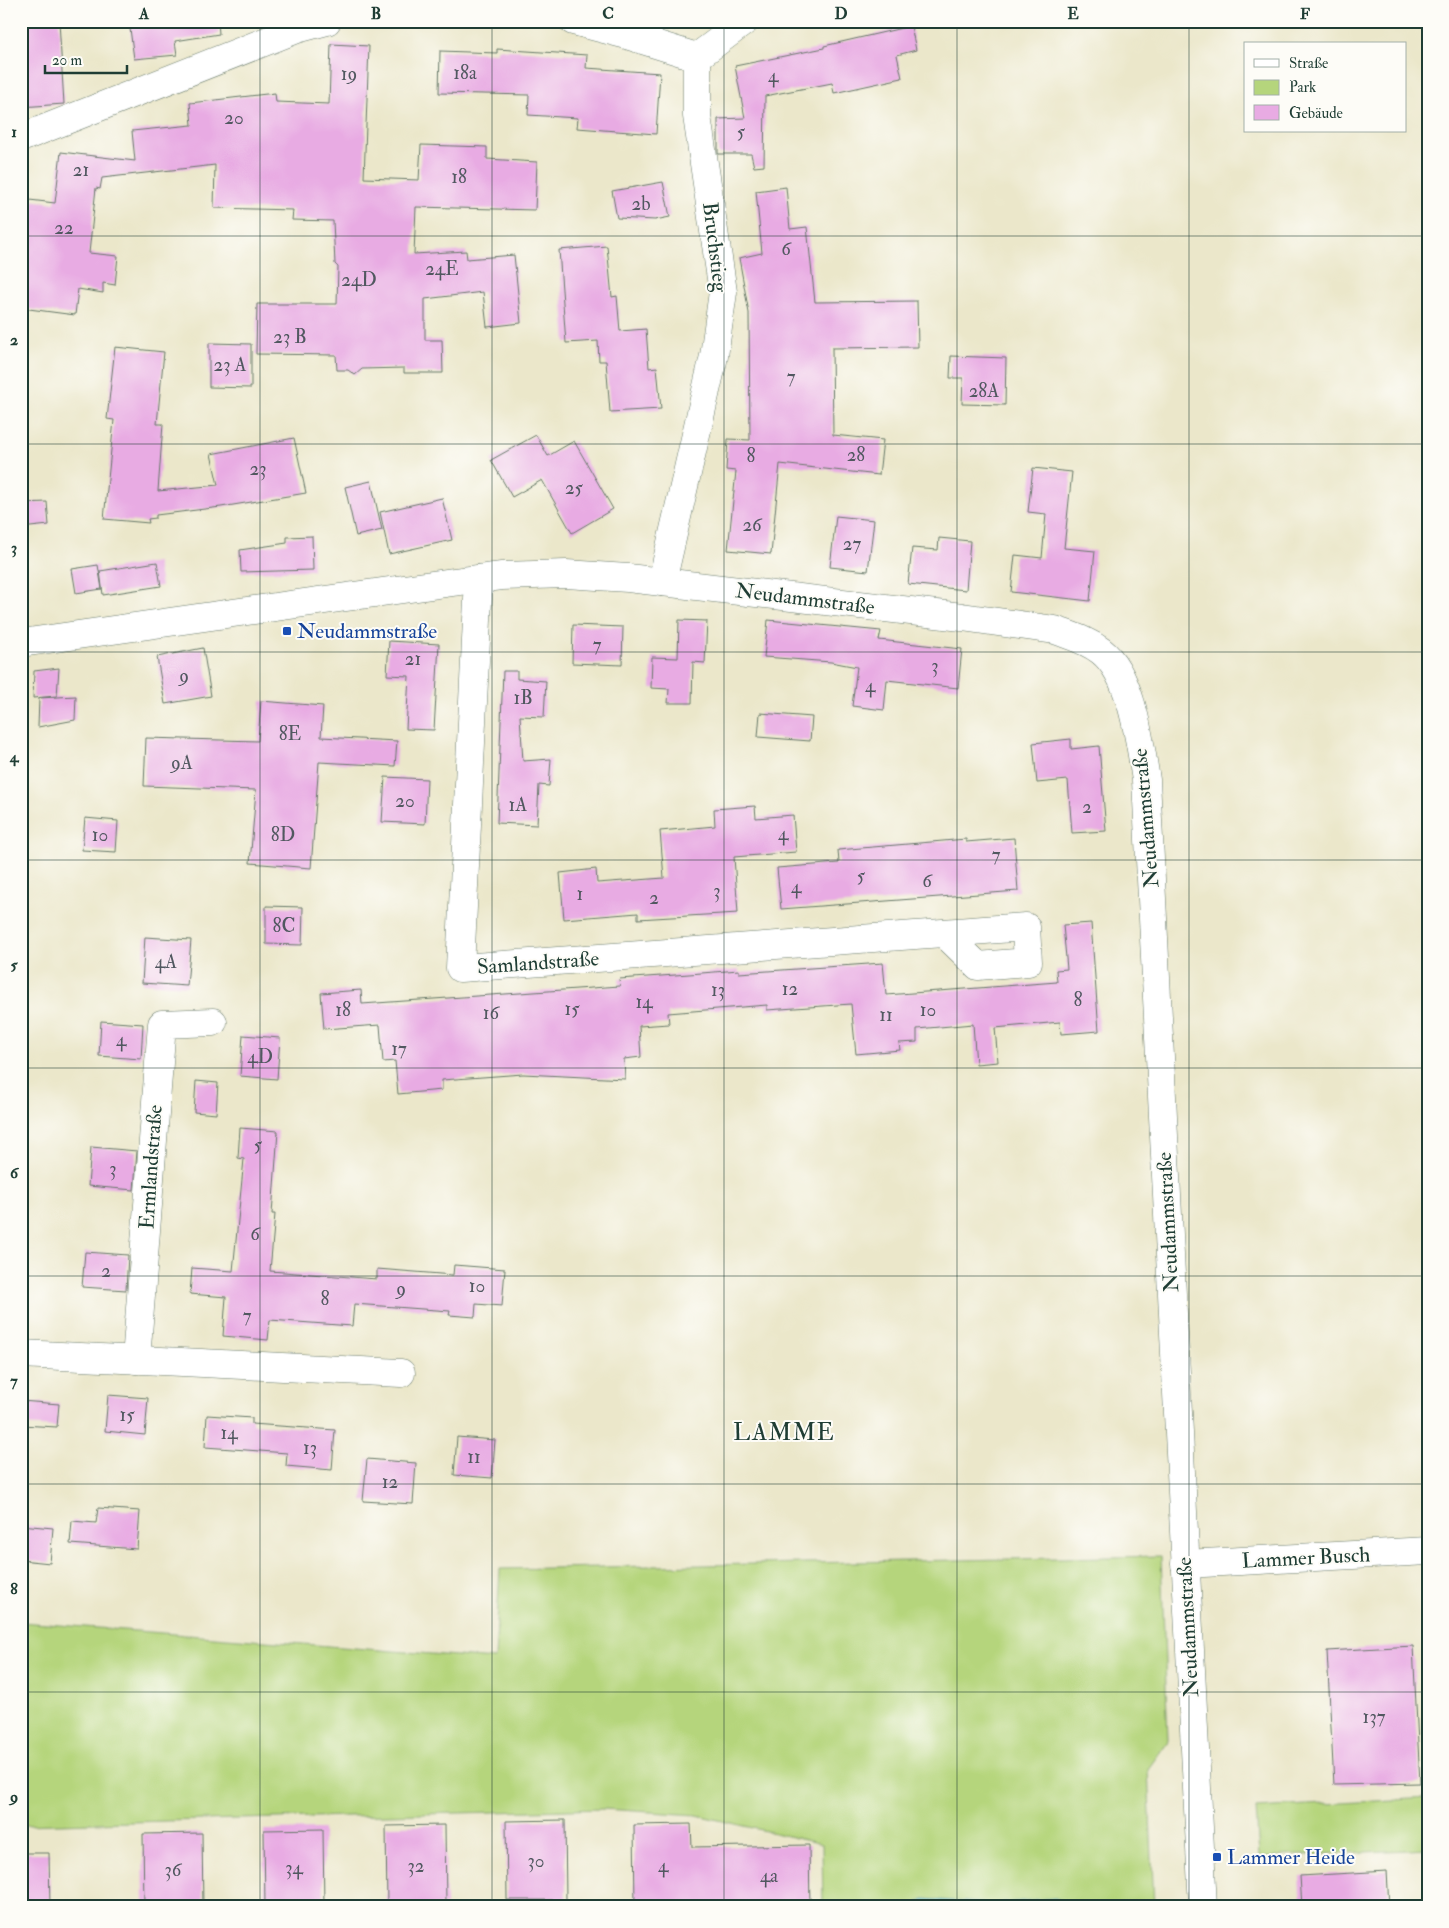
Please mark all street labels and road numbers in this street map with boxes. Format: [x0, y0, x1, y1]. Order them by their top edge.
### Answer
street label: Bruchstieg [696, 200, 734, 294]
street label: Neudammstraße [734, 577, 876, 621]
street label: Neudammstraße [1126, 747, 1166, 889]
street label: Samlandstraße [476, 945, 600, 981]
street label: Ermlandstraße [133, 1104, 169, 1230]
street label: Neudammstraße [1151, 1151, 1185, 1293]
street label: Lammer Busch [1241, 1541, 1371, 1575]
street label: Neudammstraße [1171, 1556, 1205, 1698]

